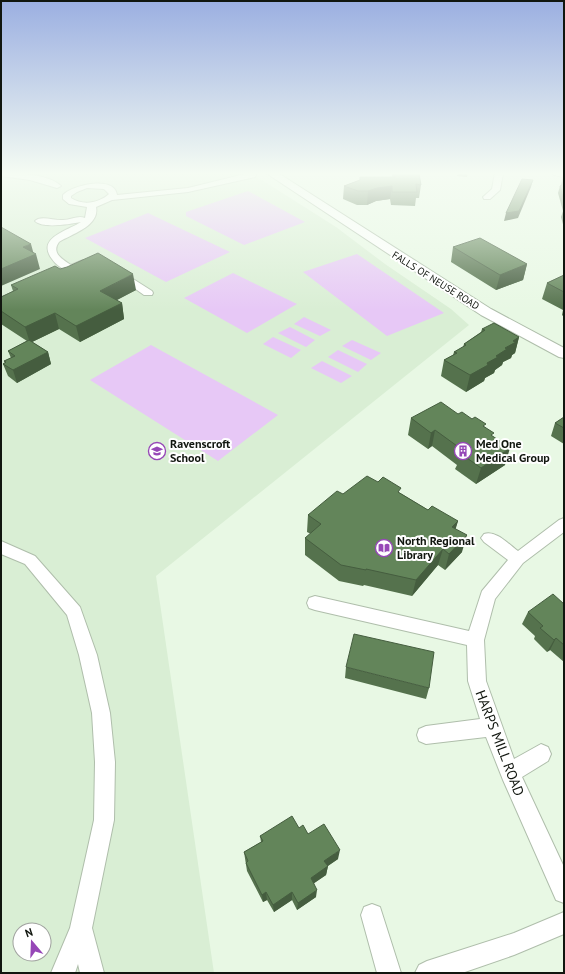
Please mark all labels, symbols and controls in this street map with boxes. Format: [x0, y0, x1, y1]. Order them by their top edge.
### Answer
street label: FALLS OF NEUSE ROAD [390, 248, 482, 313]
place label: Ravenscroft School [170, 436, 231, 465]
place label: Med One Medical Group [476, 436, 550, 465]
school or university icon: Ravenscroft School [147, 441, 167, 461]
building icon: Med One Medical Group [453, 441, 473, 461]
place label: North Regional Library [397, 533, 475, 562]
library icon: North Regional Library [374, 538, 394, 558]
street label: HARPS MILL ROAD [472, 687, 528, 799]
north arrow [12, 922, 52, 962]
text: N [23, 925, 34, 940]

